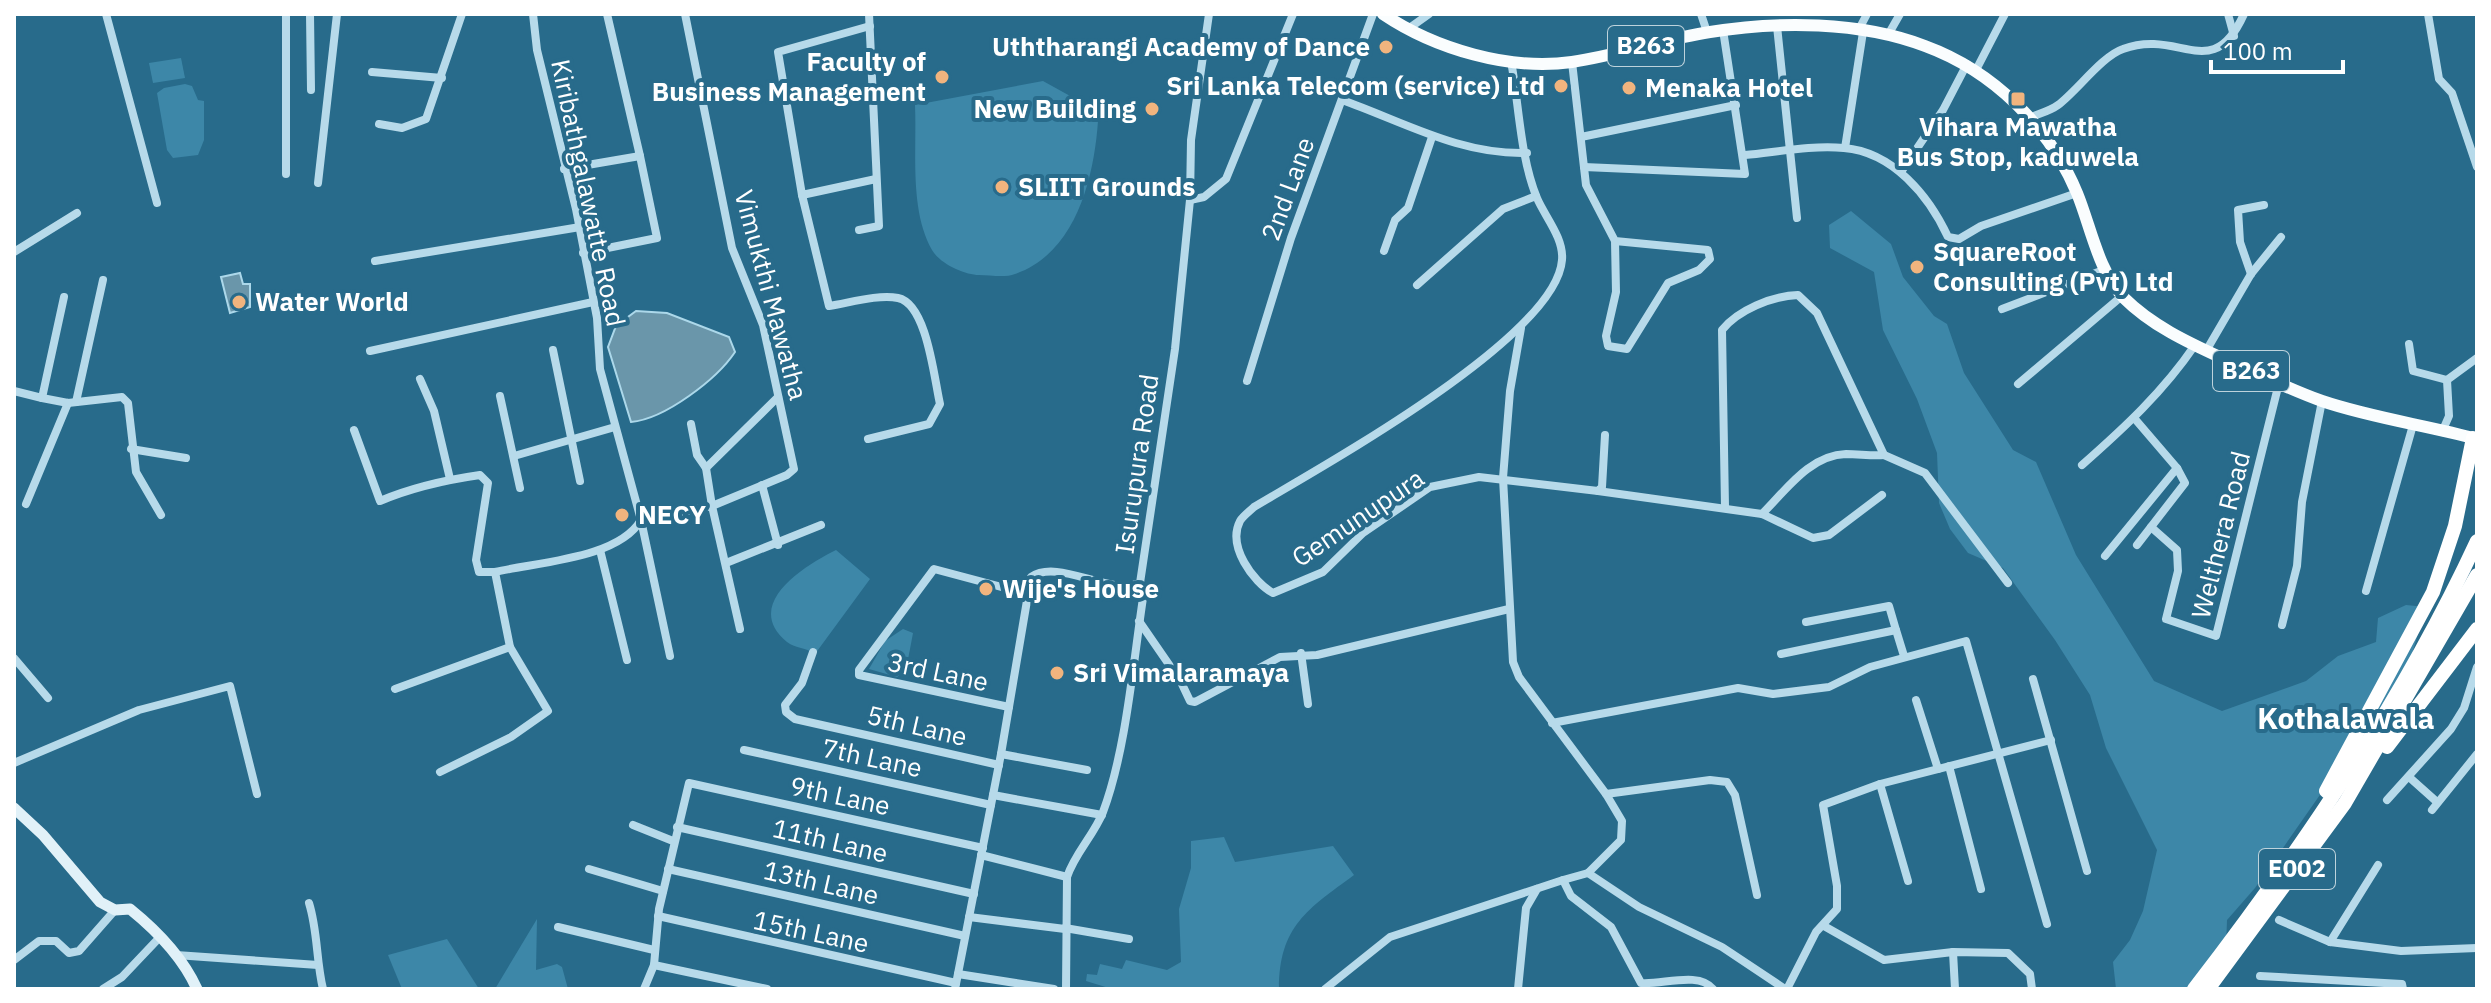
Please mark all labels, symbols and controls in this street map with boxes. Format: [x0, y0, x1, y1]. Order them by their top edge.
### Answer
scale bar [2211, 24, 2343, 74]
road number: B263 [1608, 26, 1684, 66]
place label: Uththarangi Academy of Dance [992, 29, 1370, 63]
text: 100 m [2223, 35, 2293, 67]
marker: Uththarangi Academy of Dance [1377, 38, 1395, 56]
place label: Faculty of Business Management [652, 44, 927, 108]
street label: Kiribathgalawatte Road [544, 56, 634, 329]
marker: Faculty of Business Management [933, 68, 951, 86]
place label: Sri Lanka Telecom (service) Ltd [1166, 68, 1545, 102]
place label: Menaka Hotel [1645, 70, 1813, 104]
marker: Sri Lanka Telecom (service) Ltd [1552, 77, 1570, 95]
marker: Menaka Hotel [1620, 79, 1638, 97]
marker: Vihara Mawatha Bus Stop, kaduwela [2009, 90, 2027, 108]
place label: New Building [973, 91, 1137, 125]
marker: New Building [1143, 100, 1161, 118]
place label: Vihara Mawatha Bus Stop, kaduwela [1897, 109, 2139, 173]
street label: 2nd Lane [1253, 132, 1321, 245]
place label: SLIIT Grounds [1018, 169, 1195, 203]
marker: SLIIT Grounds [993, 178, 1011, 196]
street label: Vimukthi Mawatha [728, 186, 816, 404]
place label: SquareRoot Consulting (Pvt) Ltd [1933, 234, 2173, 298]
marker: SquareRoot Consulting (Pvt) Ltd [1908, 258, 1926, 276]
place label: Water World [255, 284, 409, 318]
marker: Water World [230, 293, 248, 311]
road number: B263 [2213, 351, 2289, 391]
street label: Isurupura Road [1107, 372, 1165, 556]
street label: Welthera Road [2183, 447, 2257, 622]
street label: Gemunupura [1285, 460, 1430, 574]
place label: NECY [638, 497, 706, 531]
marker: NECY [613, 506, 631, 524]
place label: Wije's House [1002, 571, 1159, 605]
marker: Wije's House [977, 580, 995, 598]
street label: 3rd Lane [885, 644, 992, 698]
place label: Sri Vimalaramaya [1073, 655, 1290, 689]
marker: Sri Vimalaramaya [1048, 664, 1066, 682]
street label: 5th Lane [864, 697, 971, 753]
district label: Kothalawala [2257, 698, 2435, 737]
street label: 7th Lane [819, 730, 925, 784]
street label: 9th Lane [787, 768, 893, 822]
street label: 11th Lane [769, 810, 891, 870]
road number: E002 [2259, 849, 2335, 889]
street label: 13th Lane [760, 852, 882, 912]
street label: 15th Lane [750, 902, 872, 960]

